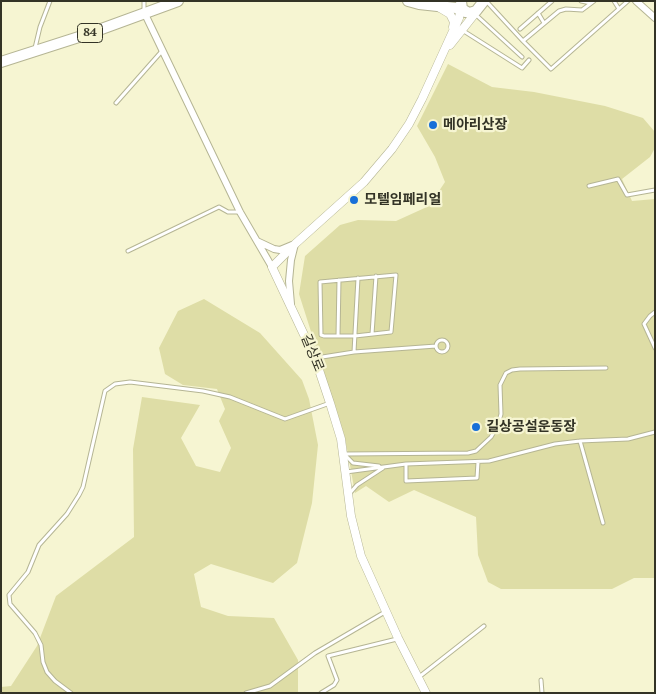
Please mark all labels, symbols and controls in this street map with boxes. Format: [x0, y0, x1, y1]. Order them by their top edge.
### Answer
road number: 84 [78, 23, 102, 42]
place label: 메아리산장 [443, 117, 507, 133]
marker: 메아리산장 [427, 119, 439, 131]
place label: 모텔임페리얼 [364, 192, 441, 208]
marker: 모텔임페리얼 [348, 194, 360, 206]
street label: 길상로 [297, 332, 327, 374]
place label: 길상공설운동장 [486, 419, 576, 435]
marker: 길상공설운동장 [470, 421, 482, 433]

